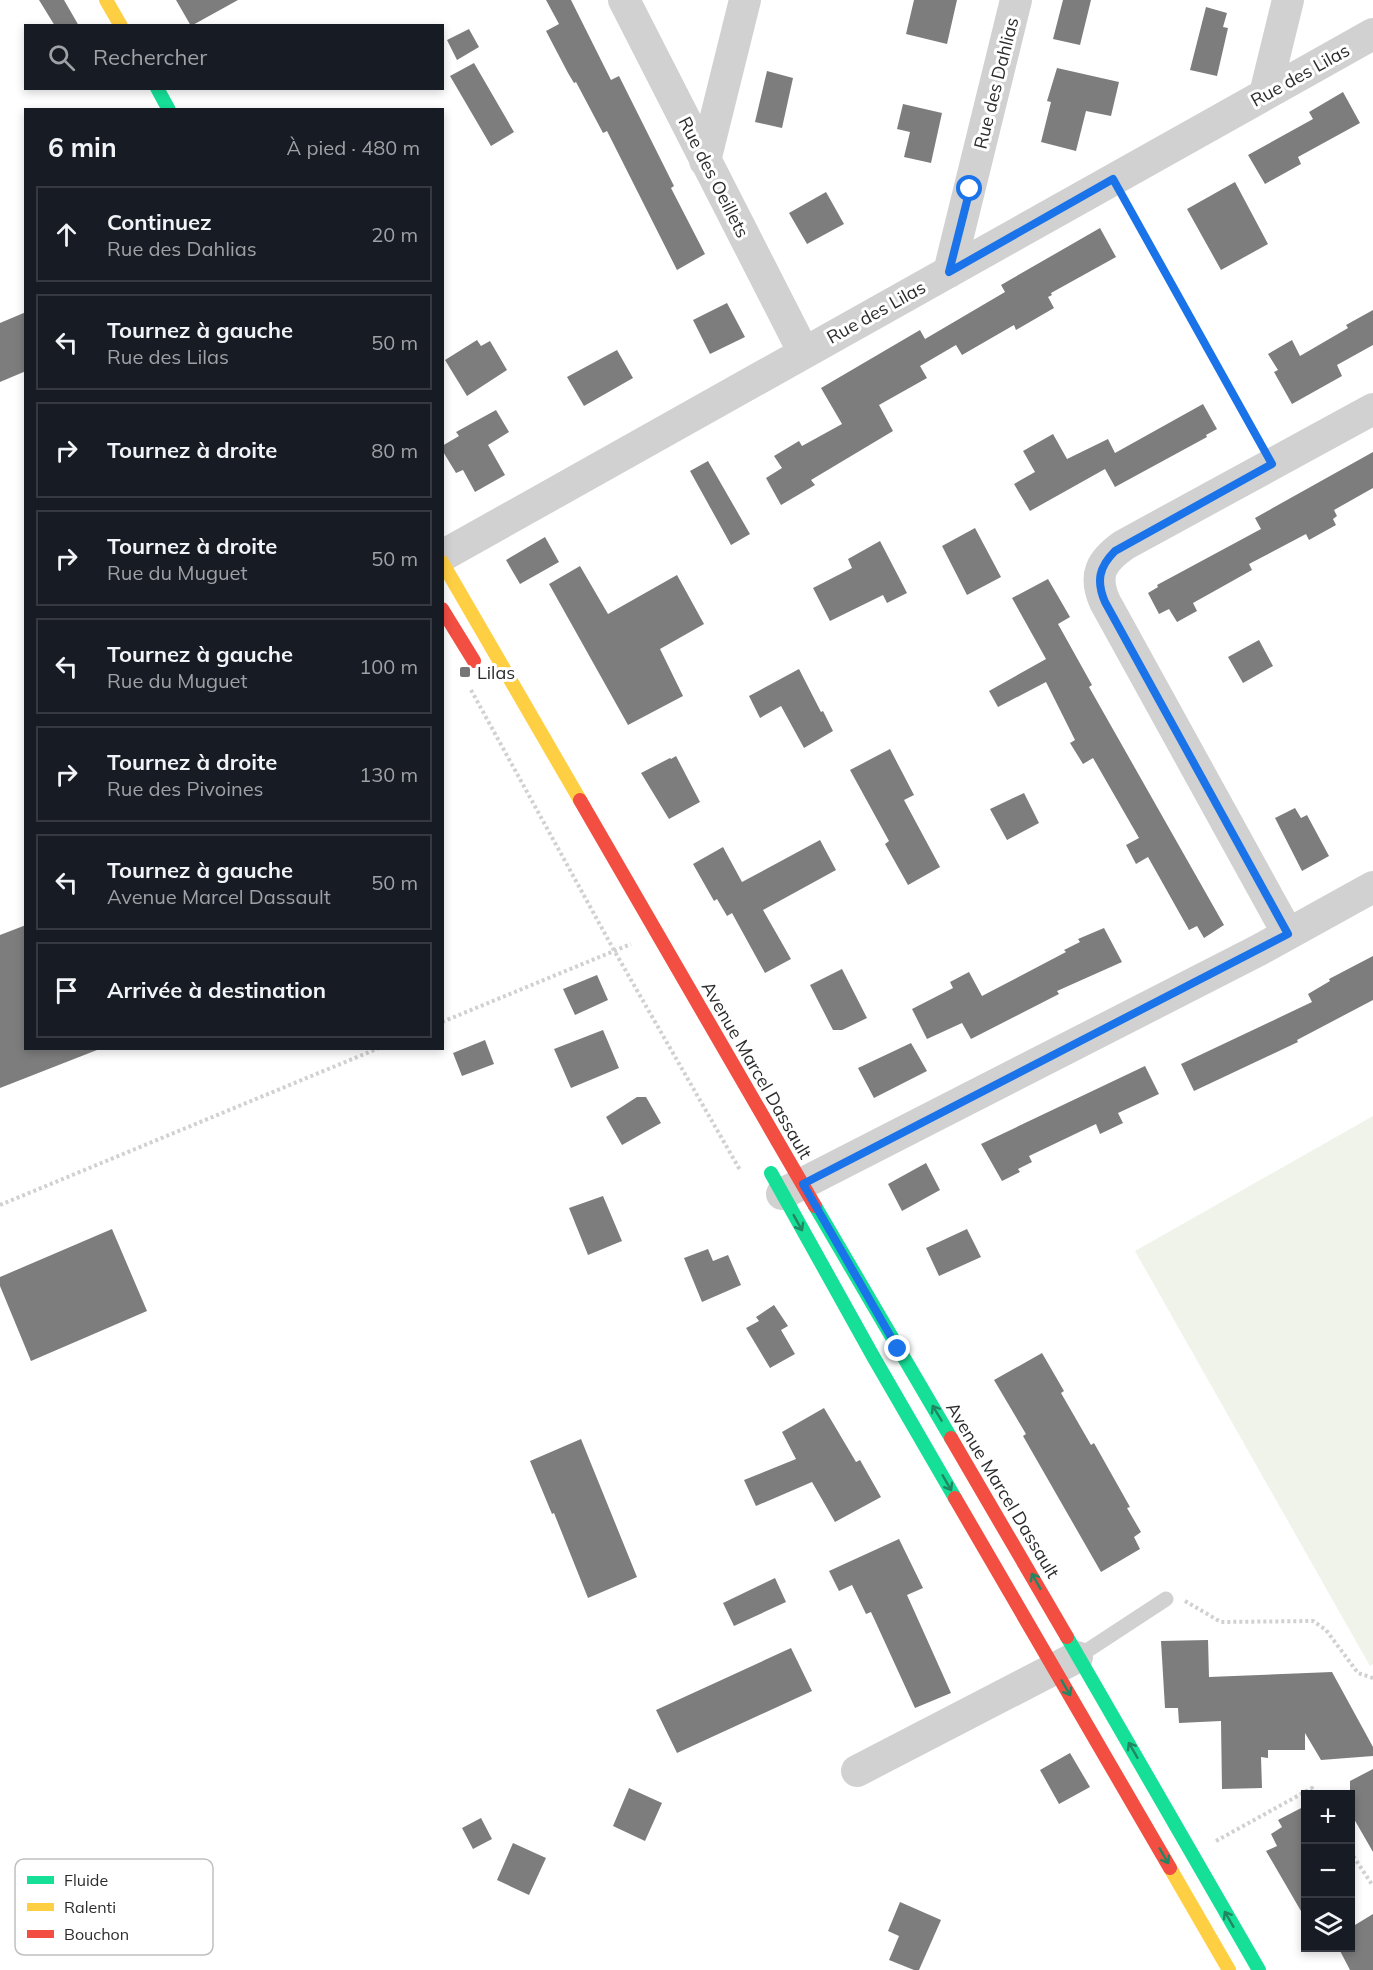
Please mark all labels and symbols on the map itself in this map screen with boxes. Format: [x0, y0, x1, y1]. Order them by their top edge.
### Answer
street label: Rue des Dahlias [969, 15, 1023, 151]
street label: Rue des Lilas [1246, 38, 1354, 112]
street label: Rue des Oeillets [674, 112, 754, 242]
route start [956, 175, 982, 201]
street label: Rue des Lilas [822, 275, 930, 349]
place label: Lilas [477, 661, 515, 684]
marker: Lilas [458, 665, 472, 679]
street label: Avenue Marcel Dassault [697, 977, 817, 1163]
one-way arrow [793, 1213, 804, 1231]
route end [884, 1335, 910, 1361]
street label: Avenue Marcel Dassault [941, 1398, 1065, 1582]
one-way arrow [930, 1405, 942, 1422]
one-way arrow [941, 1474, 953, 1491]
one-way arrow [1029, 1573, 1041, 1590]
one-way arrow [1060, 1679, 1072, 1696]
one-way arrow [1126, 1742, 1138, 1759]
one-way arrow [1159, 1848, 1171, 1865]
legend [15, 1859, 213, 1955]
text: Fluide [64, 1870, 108, 1890]
text: Ralenti [64, 1897, 116, 1917]
one-way arrow [1223, 1911, 1235, 1928]
text: Bouchon [64, 1924, 129, 1944]

